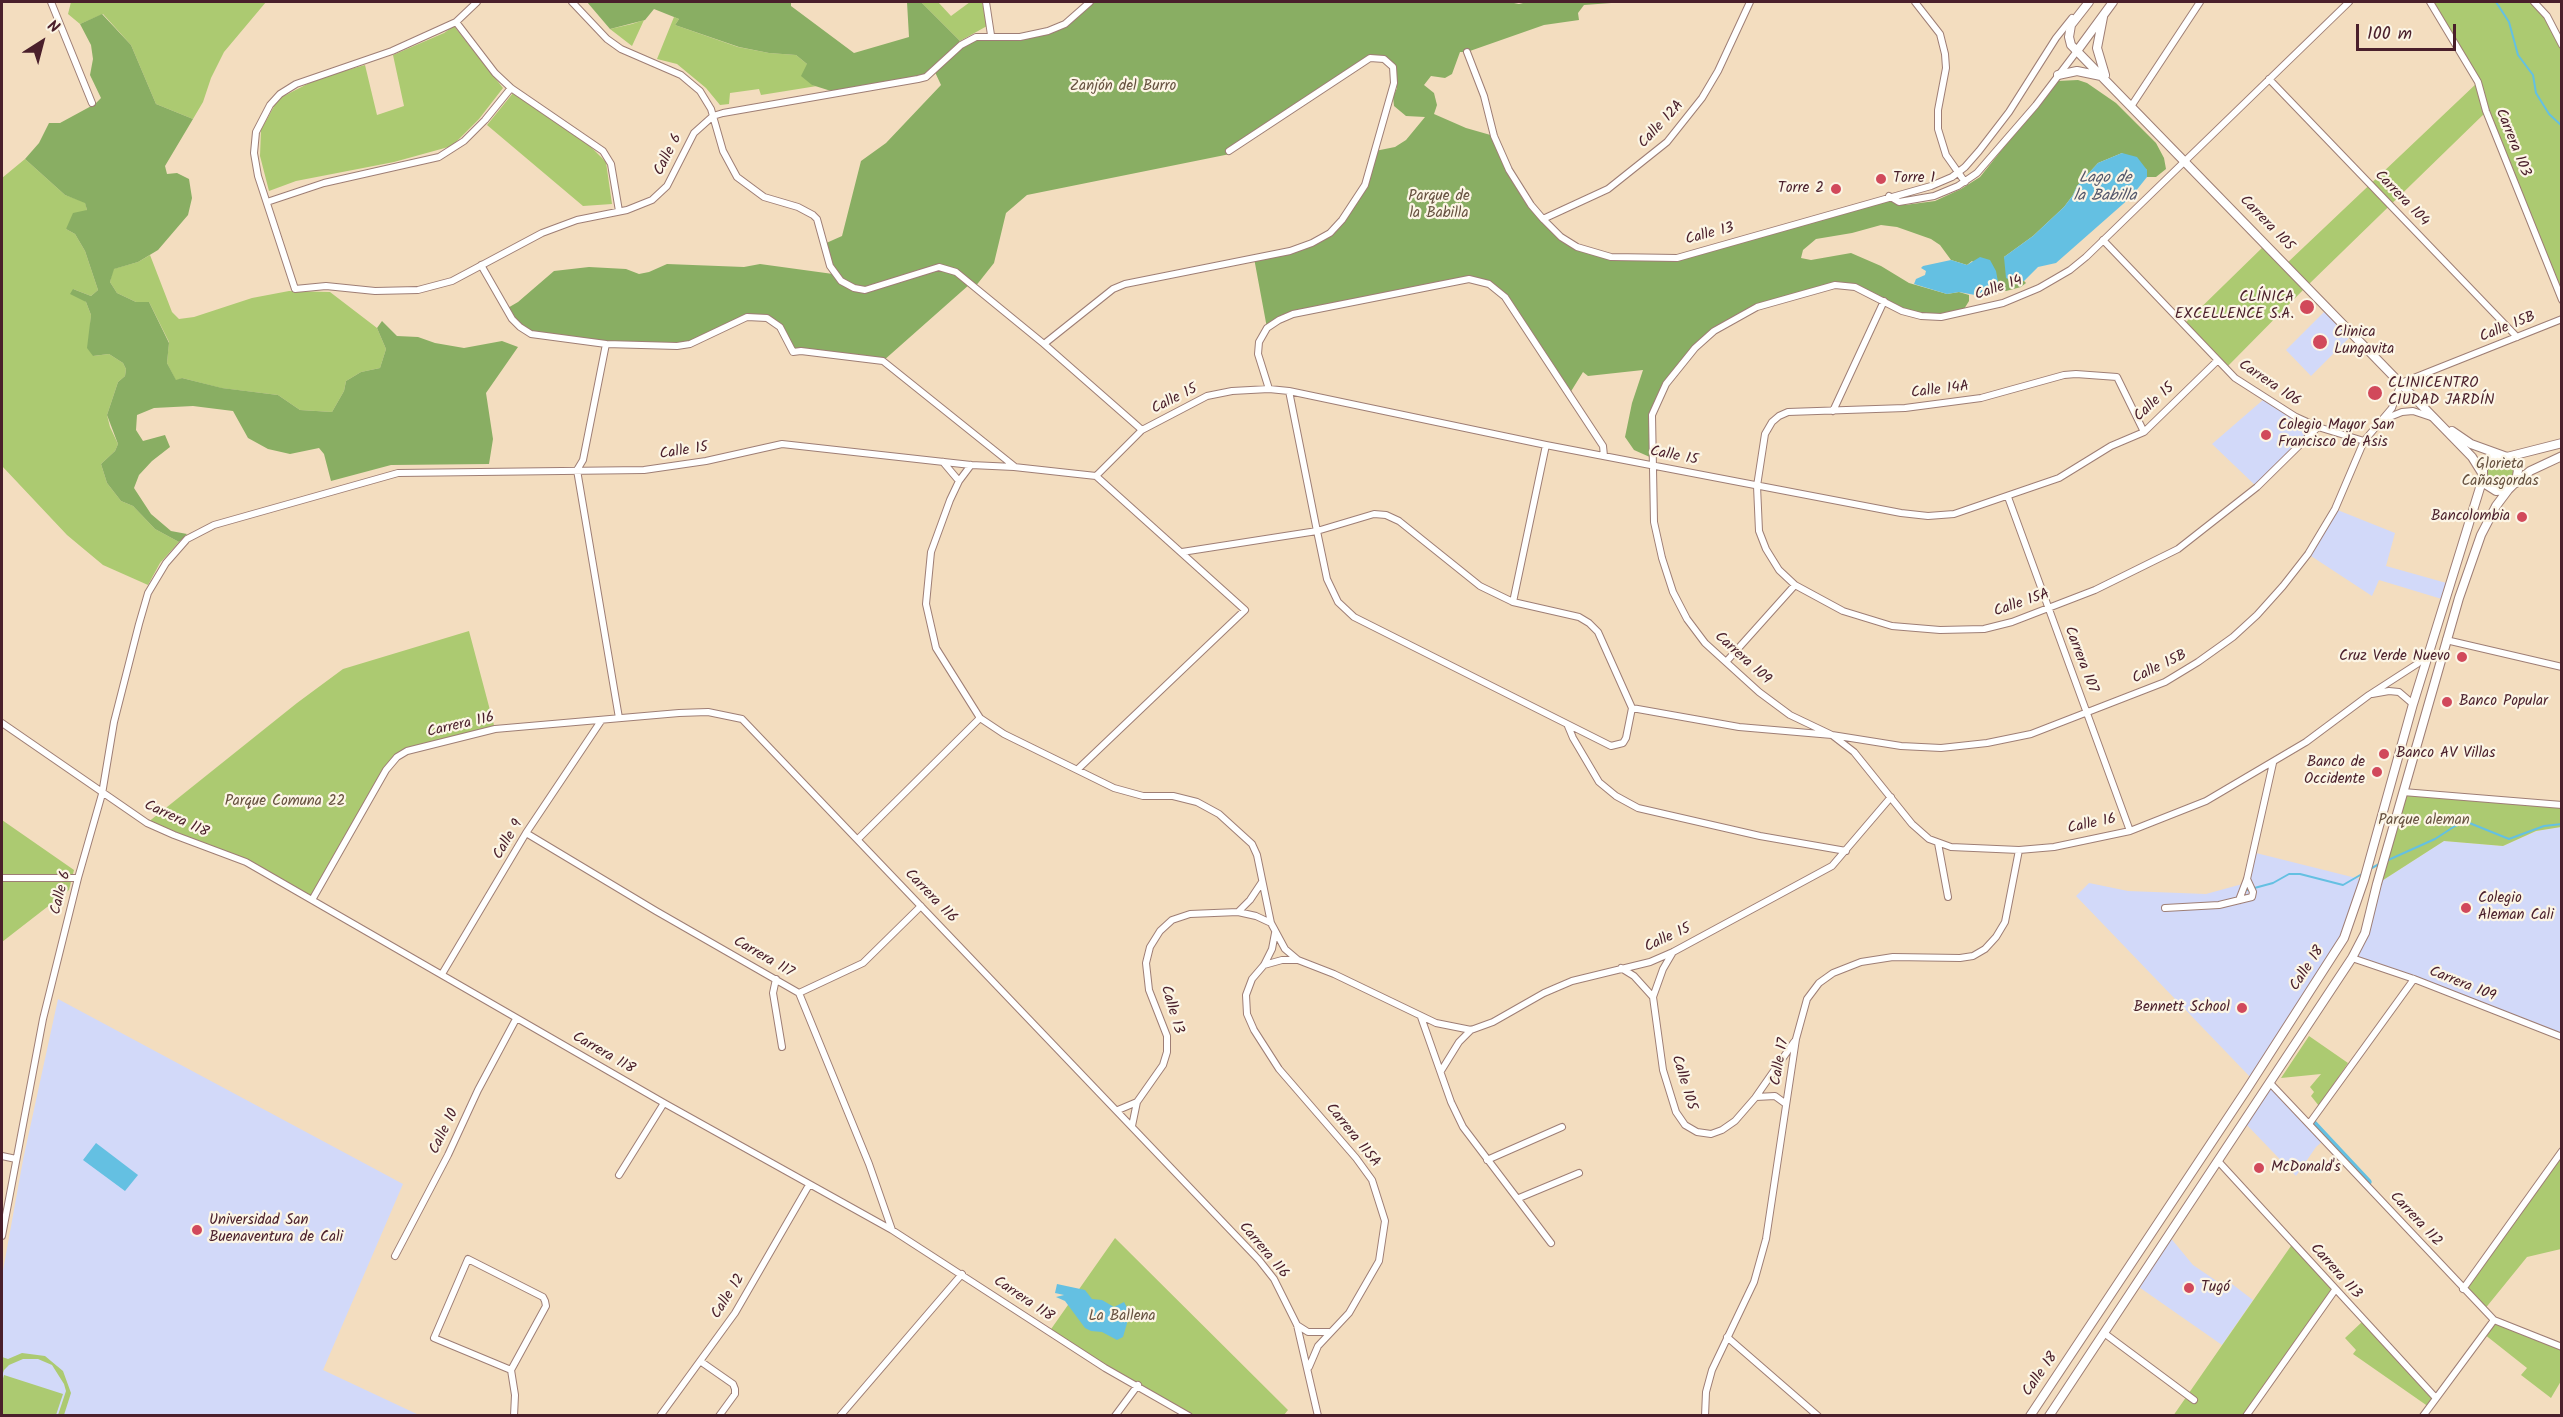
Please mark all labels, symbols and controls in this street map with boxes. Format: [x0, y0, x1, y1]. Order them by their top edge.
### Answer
north arrow [12, 12, 72, 72]
scale bar [2359, 12, 2460, 50]
text: N [41, 14, 64, 40]
text: 100 m [2367, 20, 2412, 49]
park label: Zanjón del Burro [1070, 78, 1176, 96]
street label: Calle 12A [1635, 97, 1689, 153]
street label: Carrera 103 [2490, 106, 2534, 180]
street label: Calle 6 [651, 131, 687, 179]
street label: Carrera 104 [2370, 167, 2432, 231]
water label: Lago de la Babilla [2073, 169, 2137, 207]
place label: Torre 1 [1893, 170, 1935, 188]
marker: Torre 1 [1874, 172, 1888, 186]
place label: Torre 2 [1778, 180, 1824, 198]
marker: Torre 2 [1829, 182, 1843, 196]
park label: Parque de la Babilla [1408, 188, 1470, 223]
street label: Carrera 105 [2235, 192, 2297, 256]
street label: Calle 13 [1684, 220, 1736, 250]
street label: Calle 14 [1973, 272, 2025, 306]
place label: CLÍNICA EXCELLENCE S.A. [2175, 289, 2294, 324]
marker: CLÍNICA EXCELLENCE S.A. [2298, 298, 2316, 316]
street label: Calle 15B [2478, 309, 2538, 347]
place label: Clinica Lungavita [2334, 324, 2394, 359]
marker: Clinica Lungavita [2311, 333, 2329, 351]
street label: Carrera 106 [2234, 357, 2304, 411]
place label: CLINICENTRO CIUDAD JARDÍN [2388, 375, 2494, 410]
street label: Calle 14A [1910, 379, 1970, 403]
street label: Calle 15 [2131, 380, 2179, 426]
street label: Calle 15 [1149, 381, 1201, 419]
marker: CLINICENTRO CIUDAD JARDÍN [2366, 384, 2384, 402]
place label: Colegio Mayor San Francisco de Asis [2278, 417, 2394, 452]
marker: Colegio Mayor San Francisco de Asis [2259, 428, 2273, 442]
street label: Calle 15 [658, 439, 710, 465]
street label: Calle 15 [1648, 444, 1700, 470]
park label: Glorieta Cañasgordas [2461, 456, 2539, 491]
place label: Bancolombia [2431, 508, 2510, 526]
marker: Bancolombia [2515, 510, 2529, 524]
street label: Calle 15A [1992, 586, 2052, 622]
street label: Carrera 107 [2059, 624, 2101, 696]
street label: Carrera 109 [1710, 629, 1774, 689]
street label: Calle 15B [2130, 647, 2190, 689]
place label: Cruz Verde Nuevo [2339, 648, 2450, 666]
marker: Cruz Verde Nuevo [2455, 650, 2469, 664]
place label: Banco Popular [2459, 693, 2548, 711]
marker: Banco Popular [2440, 695, 2454, 709]
street label: Carrera 116 [426, 710, 496, 742]
place label: Banco AV Villas [2396, 745, 2496, 763]
marker: Banco AV Villas [2377, 747, 2391, 761]
place label: Banco de Occidente [2304, 754, 2365, 789]
marker: Banco de Occidente [2370, 765, 2384, 779]
park label: Parque Comuna 22 [225, 793, 345, 811]
street label: Carrera 118 [141, 797, 211, 843]
street label: Calle 16 [2066, 811, 2118, 839]
park label: Parque aleman [2378, 812, 2470, 830]
street label: Calle 9 [490, 817, 528, 863]
street label: Carrera 116 [900, 866, 960, 928]
street label: Calle 6 [48, 869, 76, 917]
place label: Colegio Aleman Cali [2478, 890, 2554, 925]
marker: Colegio Aleman Cali [2459, 901, 2473, 915]
street label: Calle 15 [1642, 921, 1694, 957]
street label: Carrera 117 [729, 933, 797, 983]
street label: Calle 18 [2287, 943, 2329, 995]
street label: Carrera 109 [2426, 963, 2498, 1007]
street label: Calle 13 [1155, 984, 1187, 1036]
place label: Bennett School [2133, 999, 2230, 1017]
marker: Bennett School [2235, 1001, 2249, 1015]
street label: Carrera 118 [569, 1029, 637, 1079]
street label: Calle 17 [1768, 1037, 1794, 1087]
street label: Calle 105 [1666, 1053, 1700, 1113]
street label: Carrera 115A [1321, 1100, 1383, 1172]
street label: Calle 10 [426, 1106, 464, 1158]
place label: McDonald's [2271, 1159, 2341, 1177]
marker: McDonald's [2252, 1161, 2266, 1175]
street label: Carrera 112 [2385, 1189, 2445, 1251]
place label: Universidad San Buenaventura de Cali [209, 1212, 343, 1247]
street label: Carrera 116 [1234, 1219, 1292, 1283]
marker: Universidad San Buenaventura de Cali [190, 1223, 204, 1237]
street label: Carrera 113 [2305, 1240, 2365, 1304]
street label: Calle 12 [708, 1271, 750, 1323]
street label: Carrera 118 [989, 1273, 1057, 1327]
place label: Tugó [2201, 1279, 2230, 1297]
marker: Tugó [2182, 1281, 2196, 1295]
park label: La Ballena [1089, 1308, 1155, 1326]
street label: Calle 18 [2019, 1349, 2063, 1401]

